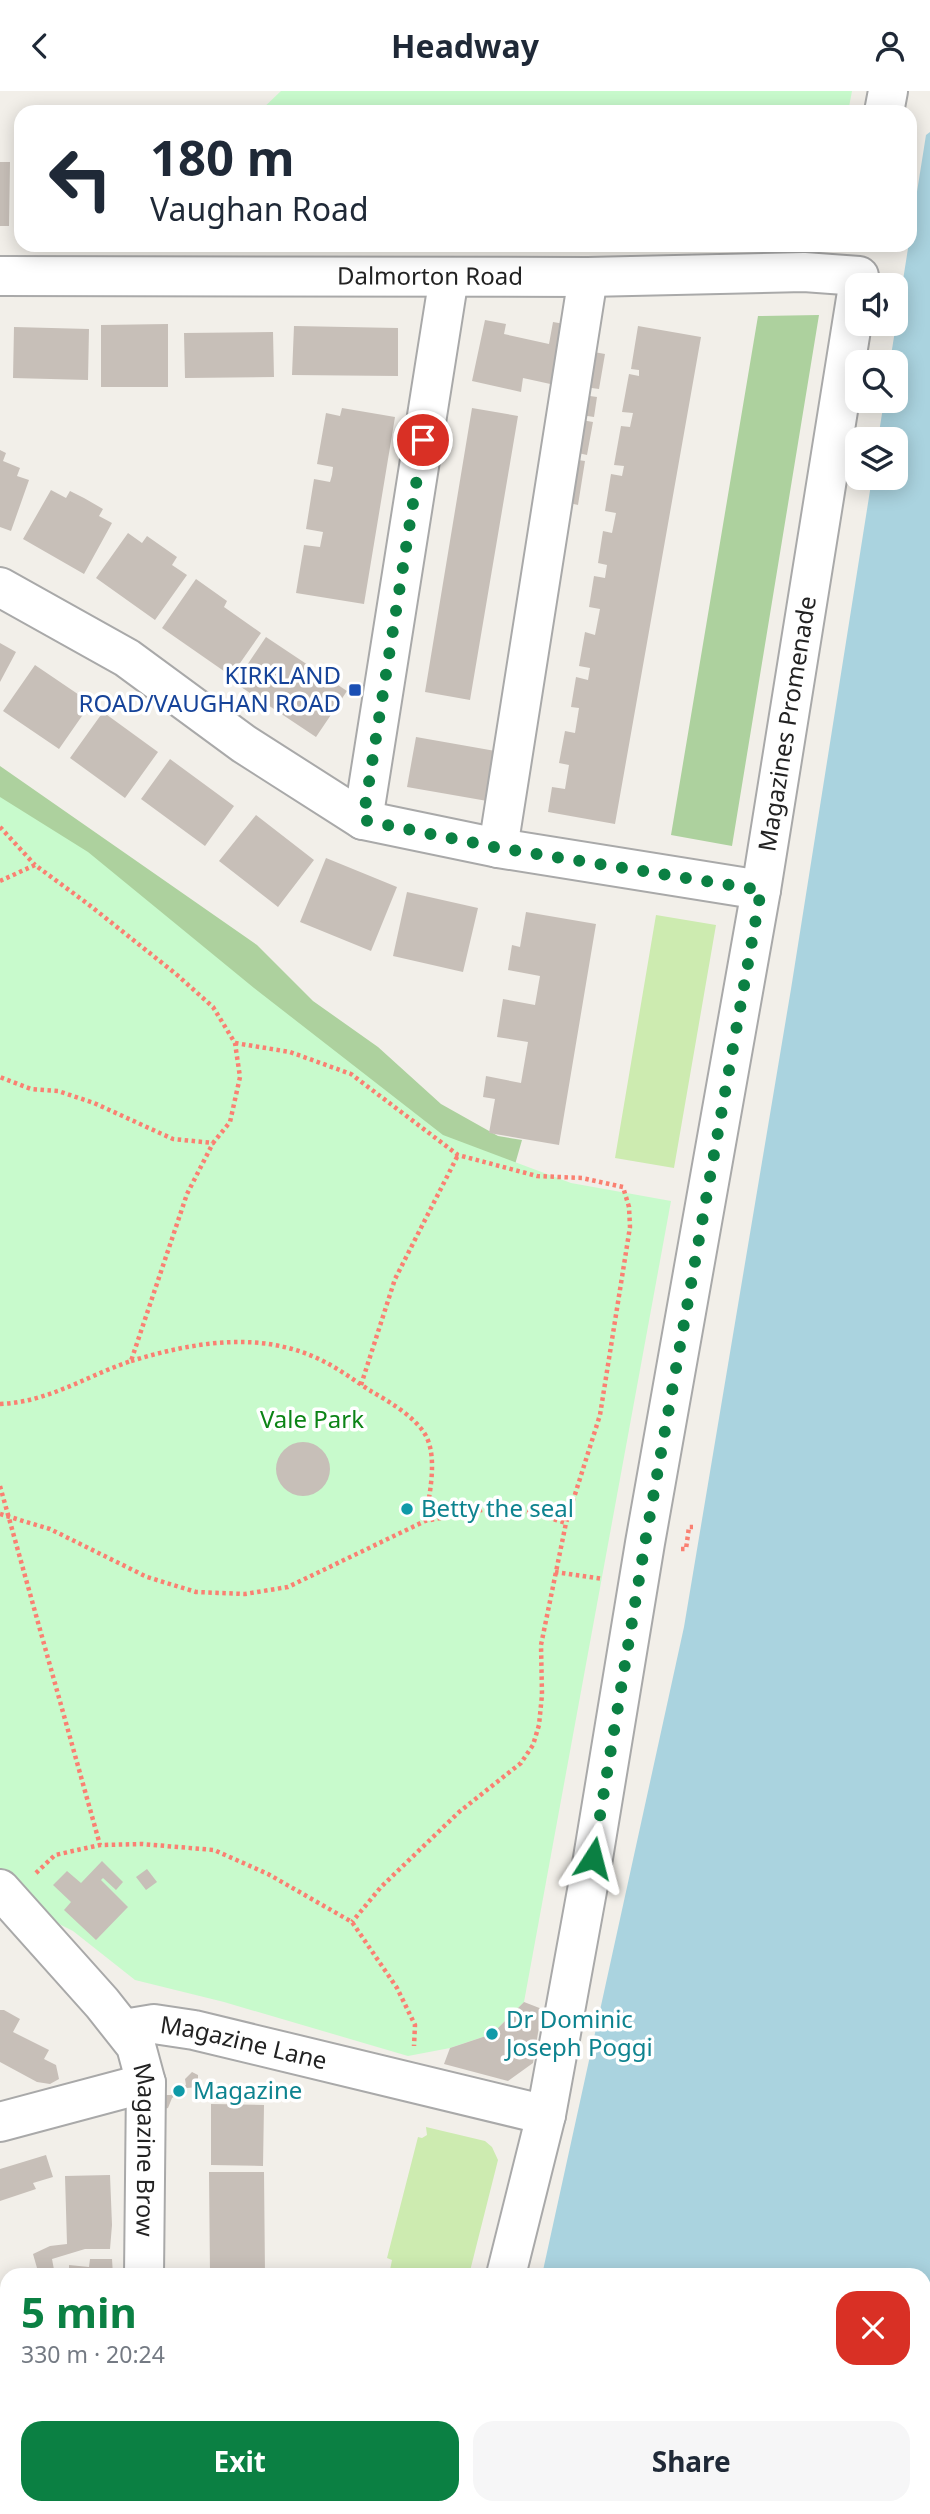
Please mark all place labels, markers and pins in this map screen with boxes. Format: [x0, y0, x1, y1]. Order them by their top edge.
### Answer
pin [393, 410, 453, 470]
place label: KIRKLAND ROAD/VAUGHAN ROAD [79, 658, 341, 719]
marker: KIRKLAND ROAD/VAUGHAN ROAD [347, 682, 363, 698]
place label: Betty the seal [421, 1491, 574, 1524]
marker: Betty the seal [399, 1501, 415, 1517]
place label: Dr Dominic Joseph Poggi [504, 2002, 653, 2063]
marker: Dr Dominic Joseph Poggi [484, 2026, 500, 2042]
place label: Magazine [193, 2073, 302, 2106]
marker: Magazine [171, 2083, 187, 2099]

